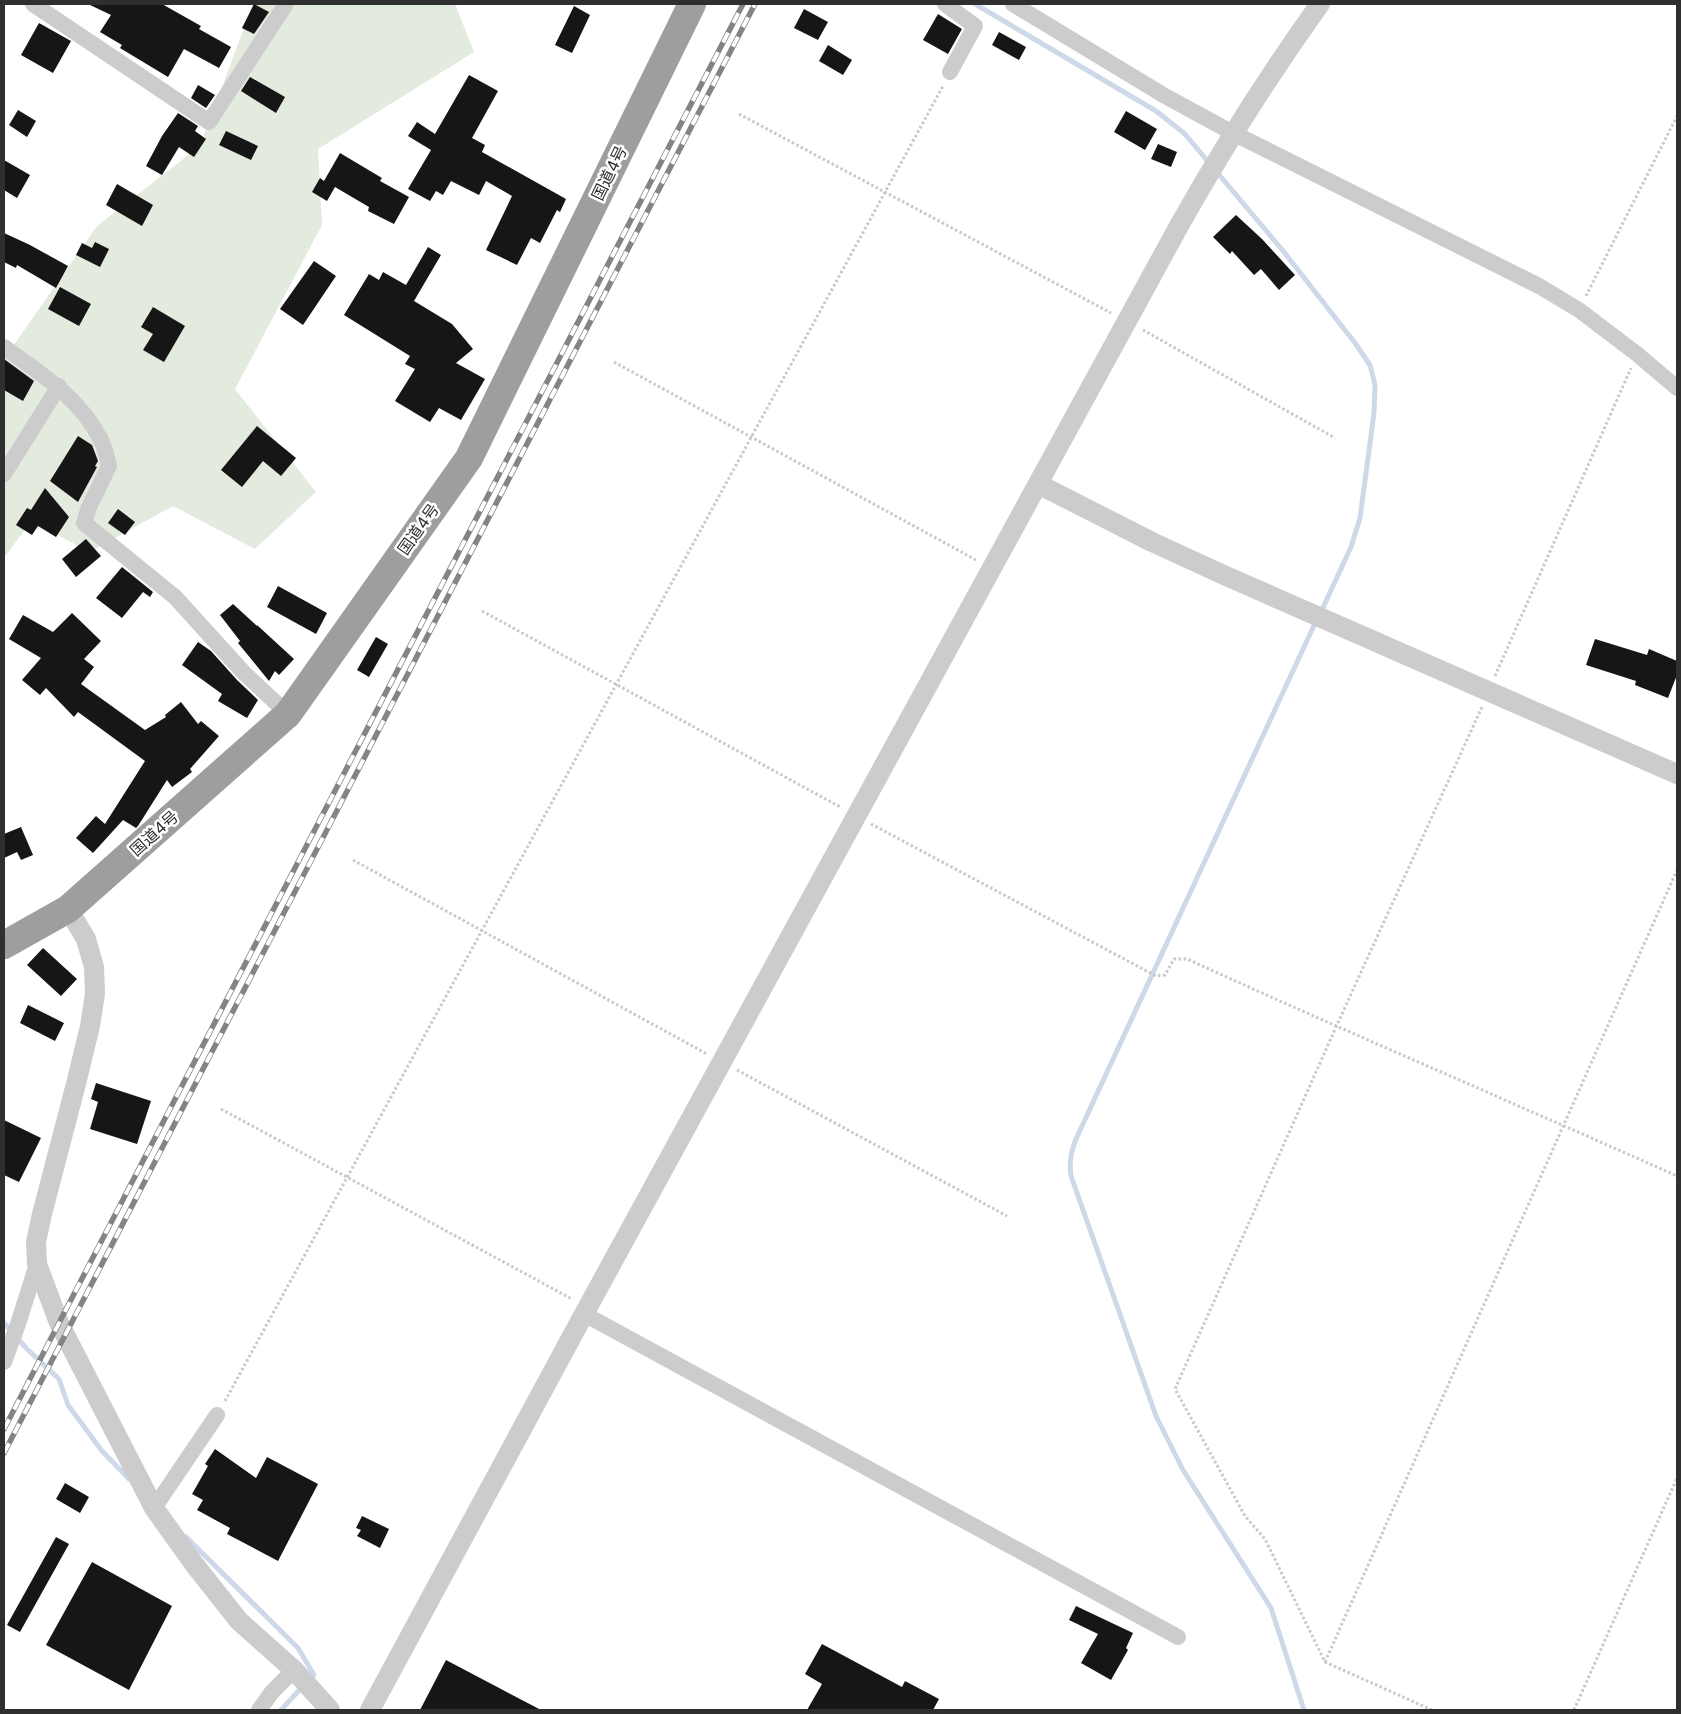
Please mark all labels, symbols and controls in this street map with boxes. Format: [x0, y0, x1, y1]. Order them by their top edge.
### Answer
street label: 国道4号 [587, 142, 631, 204]
street label: 国道4号 [393, 499, 443, 559]
street label: 国道4号 [126, 806, 182, 860]

